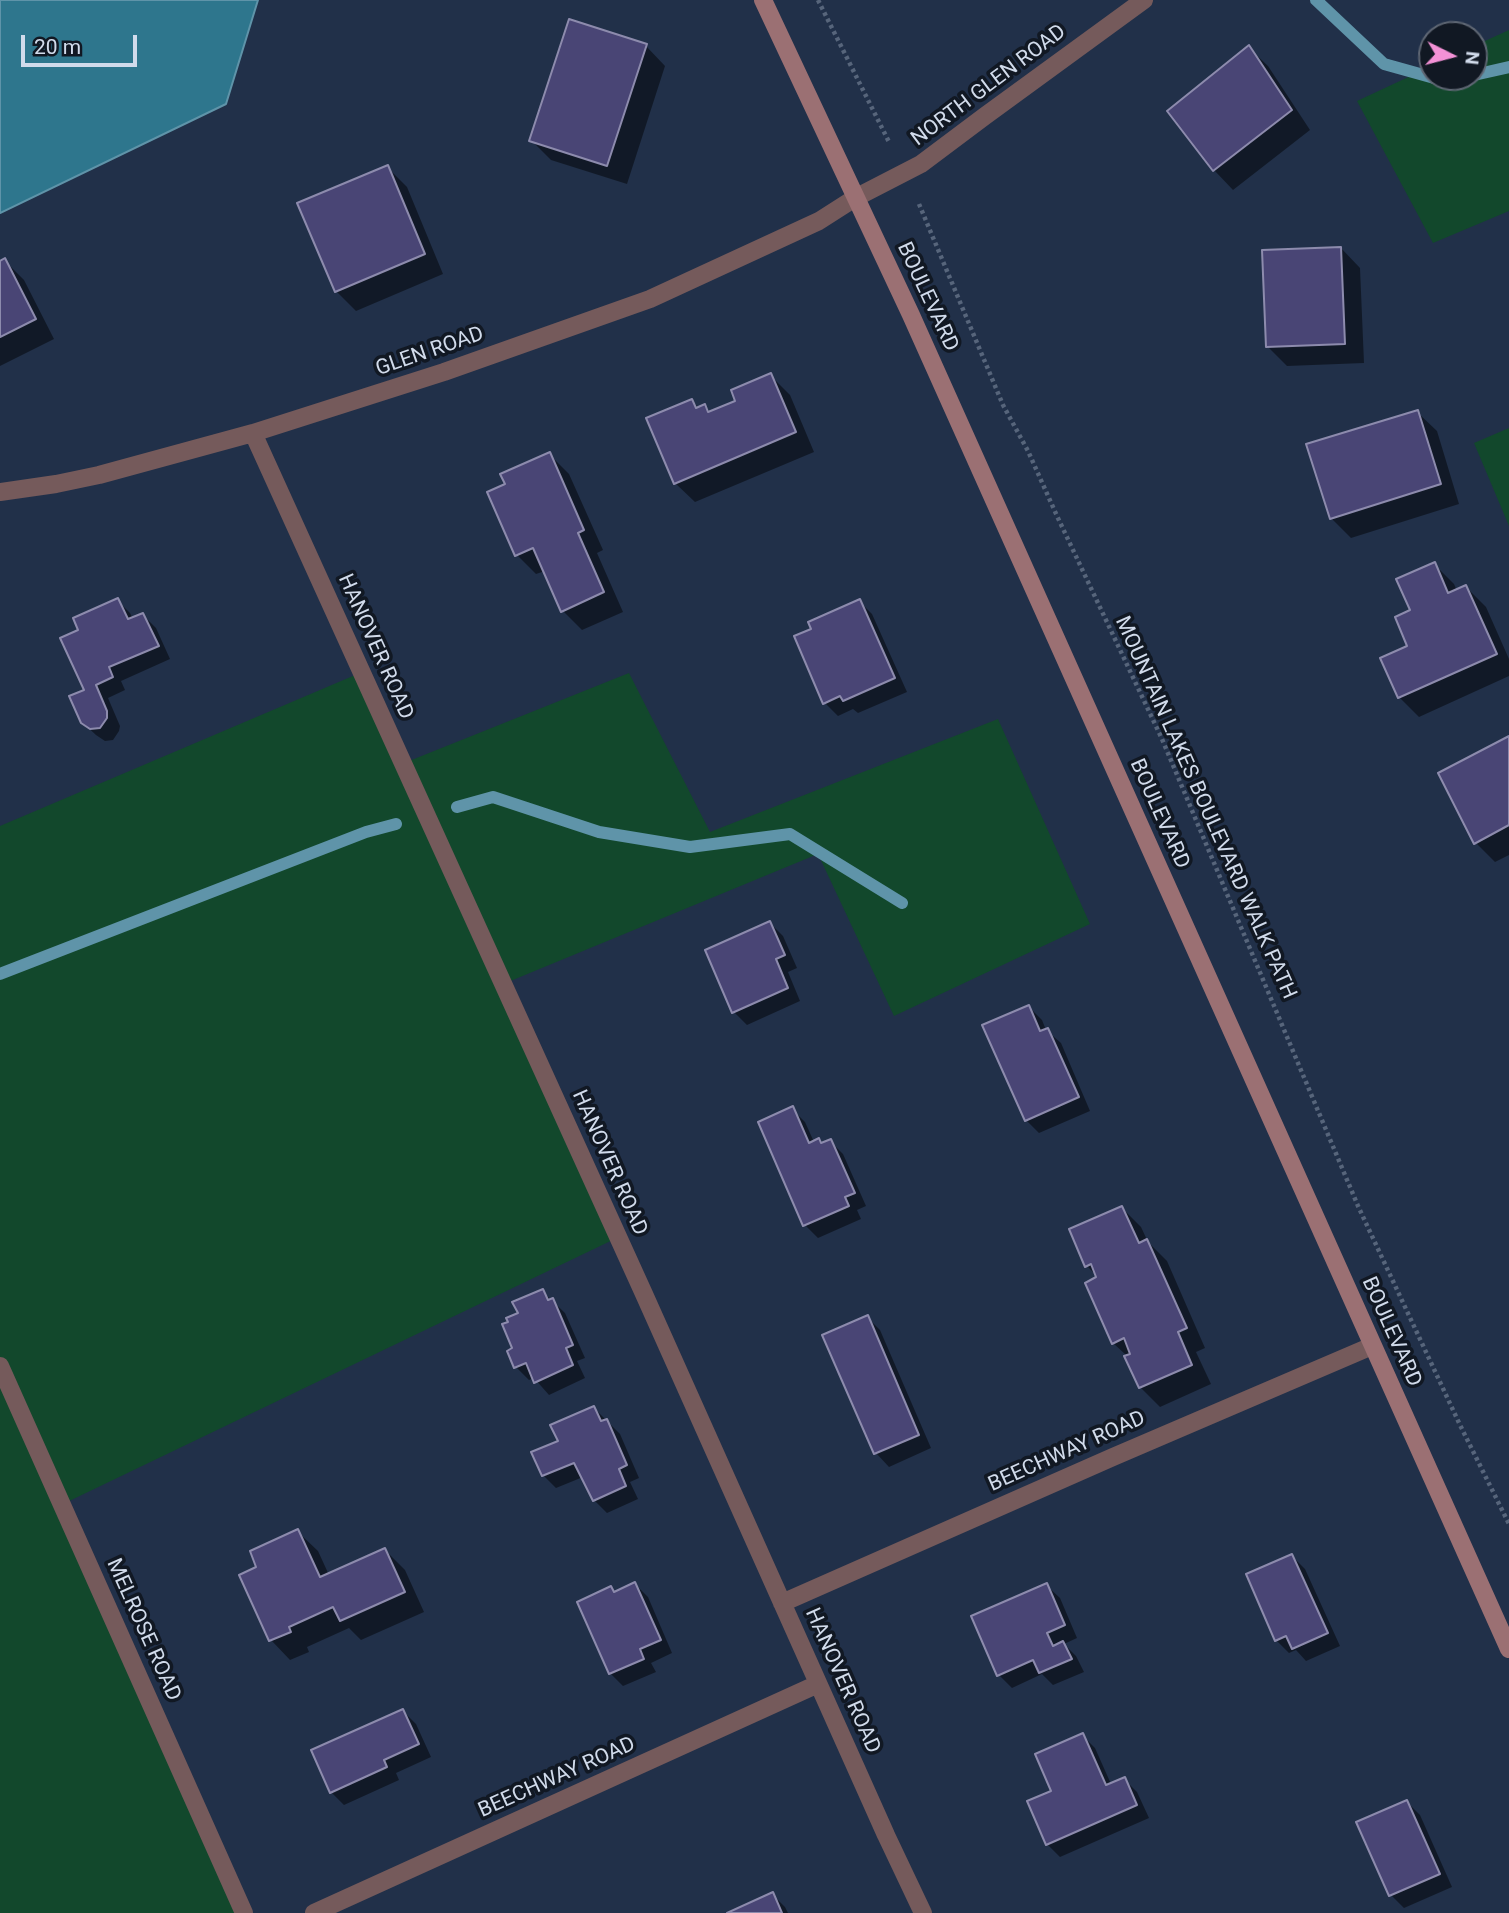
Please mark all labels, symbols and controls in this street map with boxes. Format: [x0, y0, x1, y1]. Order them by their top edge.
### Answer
street label: NORTH GLEN ROAD [907, 20, 1071, 152]
scale bar [24, 21, 140, 65]
north arrow [1418, 21, 1488, 91]
text: 20 m [34, 35, 81, 59]
text: N [1460, 50, 1485, 66]
street label: BOULEVARD [891, 238, 963, 356]
street label: GLEN ROAD [373, 322, 487, 382]
street label: HANOVER ROAD [332, 571, 418, 723]
street label: MOUNTAIN LAKES BOULEVARD WALK PATH [1109, 613, 1301, 1003]
street label: BOULEVARD [1124, 755, 1194, 873]
street label: HANOVER ROAD [566, 1087, 652, 1239]
street label: BOULEVARD [1356, 1273, 1426, 1391]
street label: BEECHWAY ROAD [985, 1406, 1149, 1498]
street label: MELROSE ROAD [100, 1555, 186, 1705]
street label: HANOVER ROAD [799, 1605, 885, 1757]
street label: BEECHWAY ROAD [475, 1732, 639, 1824]

